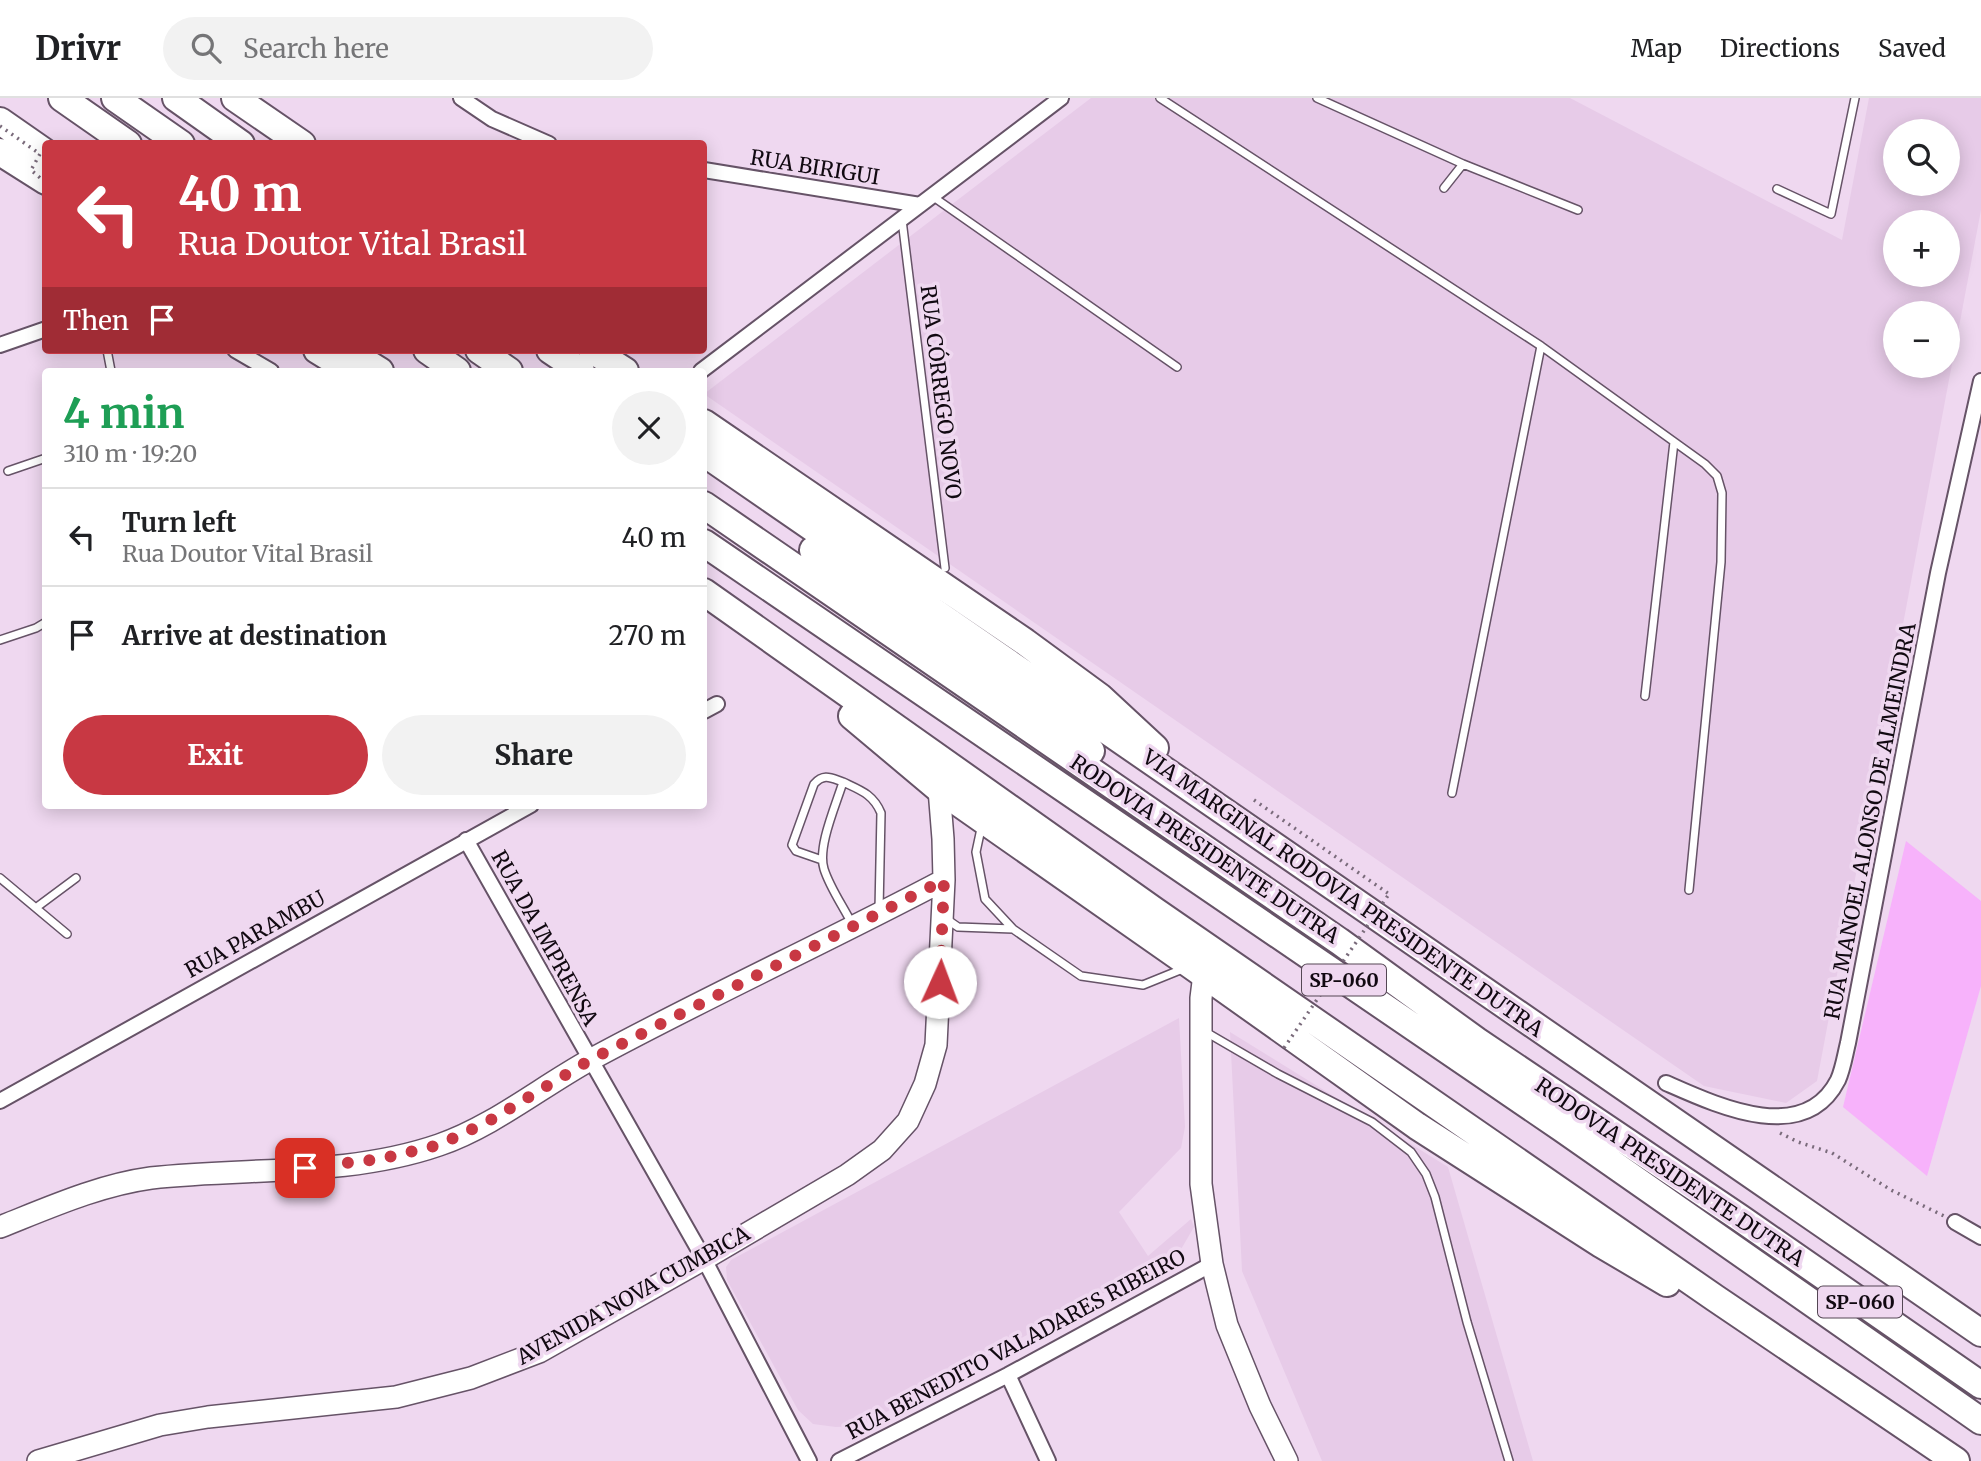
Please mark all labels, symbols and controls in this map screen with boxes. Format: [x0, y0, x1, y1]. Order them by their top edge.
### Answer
search box [163, 17, 653, 80]
text: Drivr [35, 28, 121, 69]
icon: search [187, 29, 225, 67]
text: Search here [243, 32, 389, 65]
text: Map [1631, 33, 1682, 64]
text: Directions [1720, 33, 1840, 64]
text: Saved [1878, 33, 1946, 64]
map controls [1883, 119, 1960, 378]
button: search [1883, 119, 1960, 196]
street label: RUA BIRIGUI [748, 143, 882, 191]
text: 40 m [178, 163, 302, 224]
icon: left [63, 168, 154, 259]
button: + [1883, 210, 1960, 287]
text: Rua Doutor Vital Brasil [178, 224, 527, 264]
street label: RUA CÓRREGO NOVO [914, 283, 968, 501]
icon: arrive [143, 301, 181, 339]
button: − [1883, 301, 1960, 378]
text: Then [63, 304, 129, 337]
text: 4 min [63, 387, 185, 439]
button: close [612, 391, 686, 465]
text: 310 m · 19:20 [63, 439, 197, 468]
text: Turn left [122, 506, 236, 539]
icon: left [63, 518, 101, 556]
text: 40 m [622, 521, 686, 554]
text: Rua Doutor Vital Brasil [122, 539, 373, 568]
icon: arrive [63, 616, 101, 654]
text: Arrive at destination [122, 619, 387, 652]
text: 270 m [609, 619, 686, 652]
street label: RUA MANOEL ALONSO DE ALMEINDRA [1818, 620, 1922, 1022]
button: Exit [63, 715, 368, 795]
button: Share [382, 715, 686, 795]
street label: VIA MARGINAL RODOVIA PRESIDENTE DUTRA [1137, 743, 1549, 1043]
street label: RODOVIA PRESIDENTE DUTRA [1065, 749, 1345, 949]
street label: RUA DA IMPRENSA [486, 846, 605, 1031]
street label: RUA PARAMBU [180, 884, 330, 984]
position arrow [903, 945, 977, 1019]
road number: SP-060 [1302, 964, 1386, 996]
street label: RODOVIA PRESIDENTE DUTRA [1530, 1072, 1810, 1272]
pin [275, 1138, 335, 1198]
icon: arrive [286, 1149, 324, 1187]
street label: AVENIDA NOVA CUMBICA [511, 1220, 754, 1371]
street label: RUA BENEDITO VALADARES RIBEIRO [842, 1243, 1190, 1445]
road number: SP-060 [1818, 1286, 1902, 1318]

